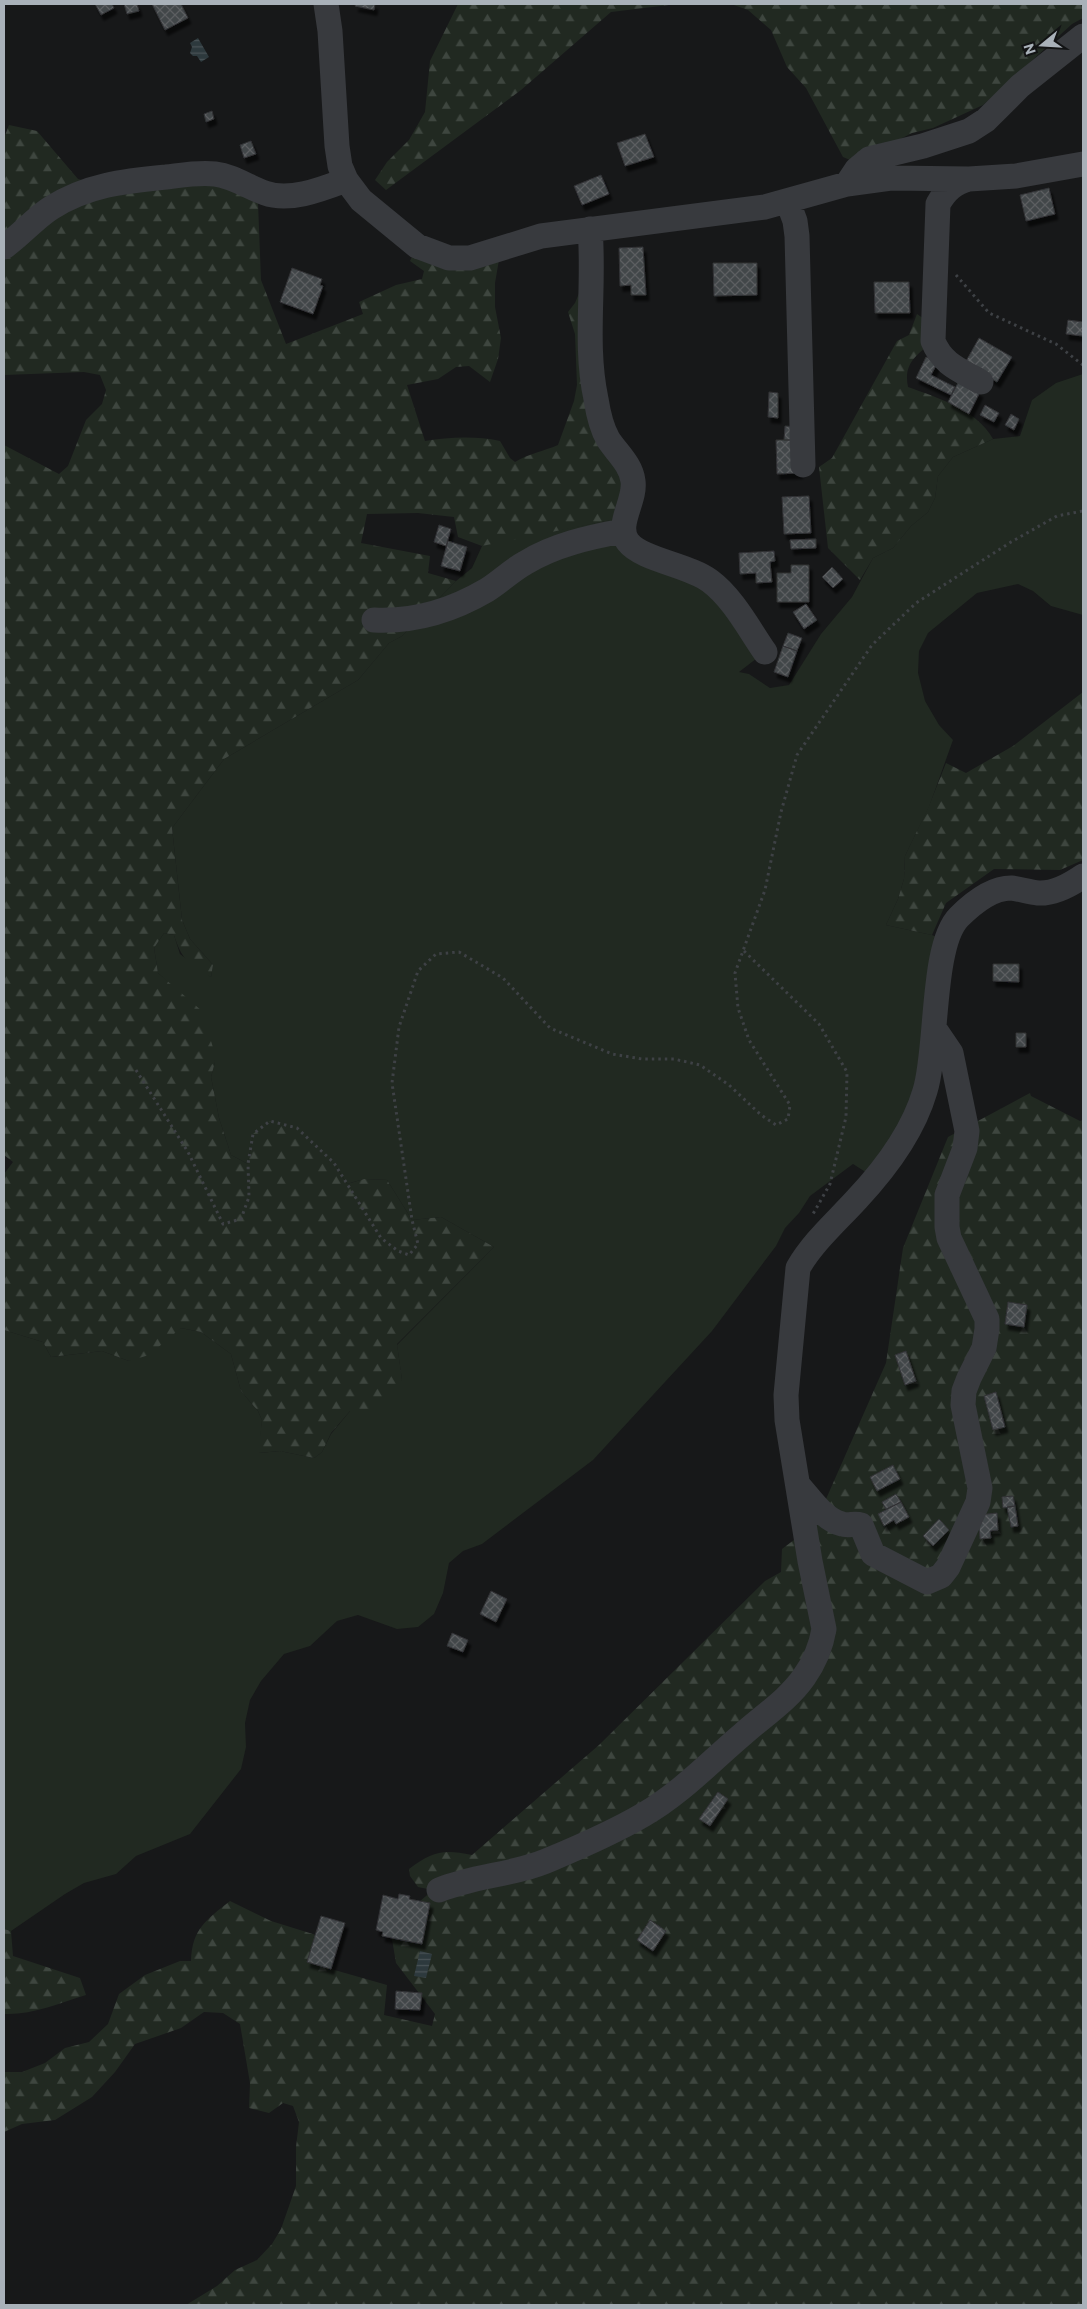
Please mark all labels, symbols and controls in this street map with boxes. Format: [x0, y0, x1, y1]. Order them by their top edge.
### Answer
north arrow [1017, 20, 1067, 70]
text: N [1019, 42, 1039, 57]

